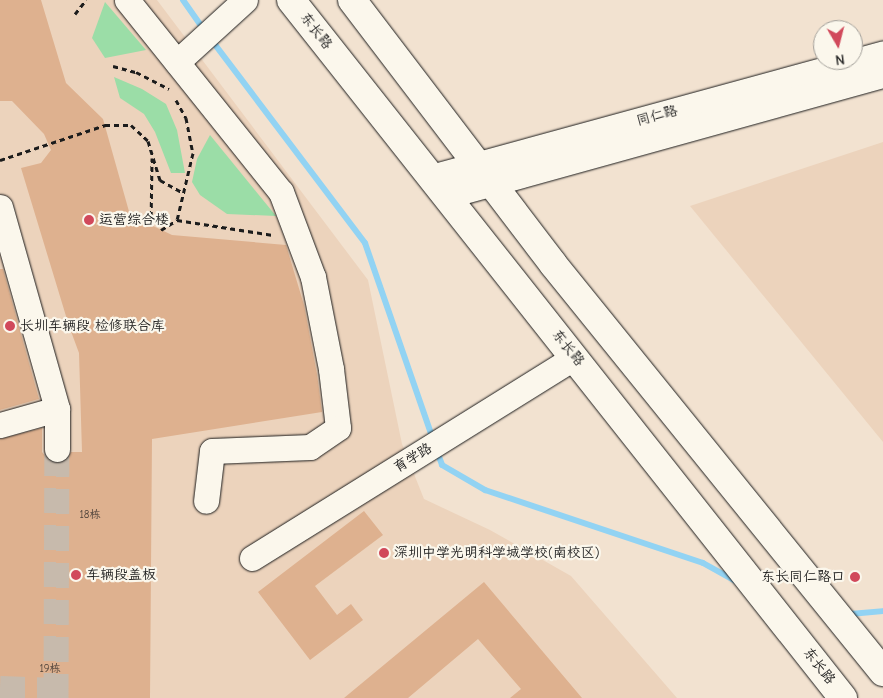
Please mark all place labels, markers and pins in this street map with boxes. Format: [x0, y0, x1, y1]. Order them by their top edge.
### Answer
place label: 运营综合楼 [99, 212, 169, 228]
marker: 运营综合楼 [83, 214, 95, 226]
place label: 长圳车辆段 检修联合库 [20, 318, 165, 334]
marker: 长圳车辆段 检修联合库 [4, 320, 16, 332]
place label: 深圳中学光明科学城学校(南校区) [394, 545, 600, 561]
marker: 深圳中学光明科学城学校(南校区) [378, 547, 390, 559]
place label: 车辆段盖板 [86, 567, 156, 583]
marker: 车辆段盖板 [70, 569, 82, 581]
place label: 东长同仁路口 [761, 569, 845, 585]
marker: 东长同仁路口 [849, 571, 861, 583]

